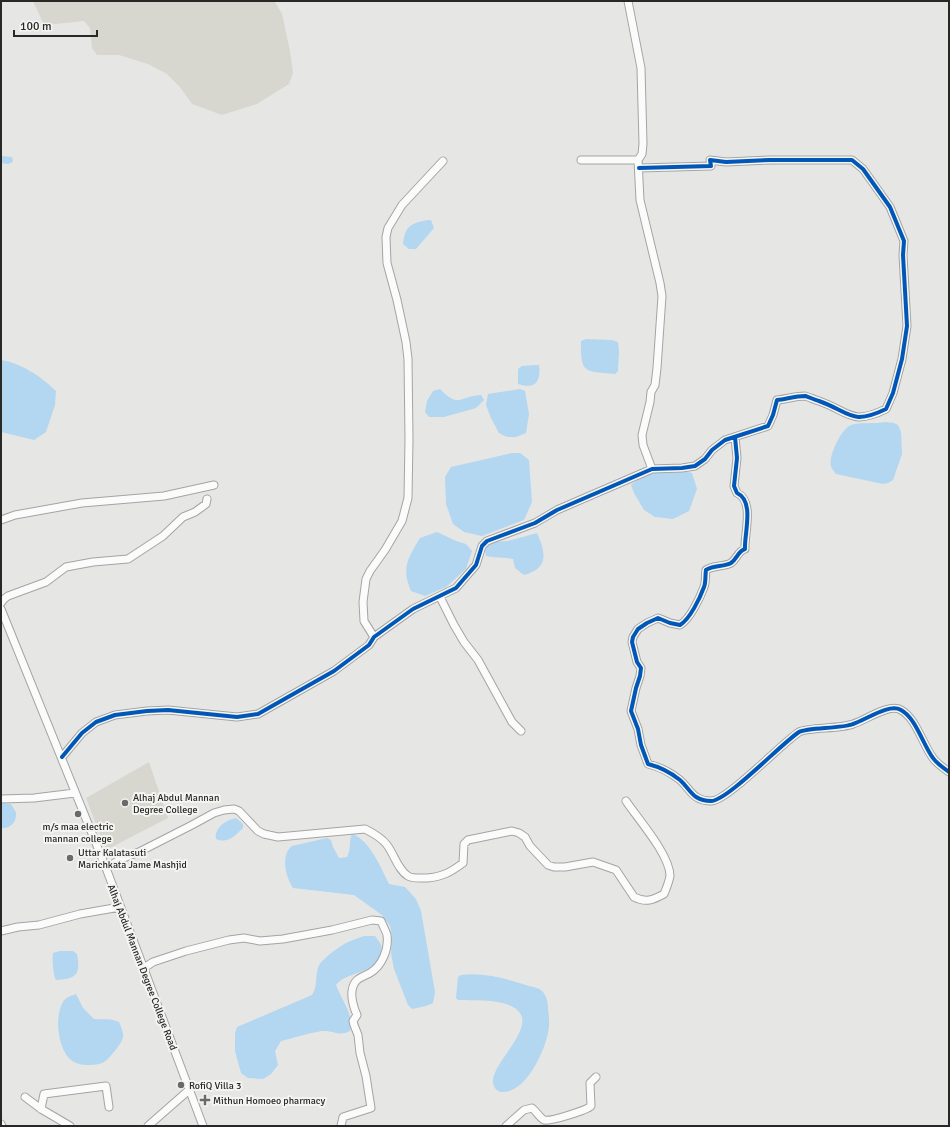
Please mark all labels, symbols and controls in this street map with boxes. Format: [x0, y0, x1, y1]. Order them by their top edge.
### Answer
scale bar [14, 12, 97, 38]
text: 100 m [20, 19, 52, 34]
place label: Alhaj Abdul Mannan Degree College [133, 792, 219, 816]
marker: Alhaj Abdul Mannan Degree College [120, 798, 130, 808]
marker: m/s maa electric mannan college [73, 809, 83, 819]
place label: m/s maa electric mannan college [43, 821, 114, 845]
place label: Uttar Kalatasuti Marichkata Jame Mashjid [78, 847, 187, 871]
marker: Uttar Kalatasuti Marichkata Jame Mashjid [65, 853, 75, 863]
street label: Alhaj Abdul Mannan Degree College Road [105, 883, 179, 1052]
marker: RofiQ Villa 3 [176, 1080, 186, 1090]
place label: RofiQ Villa 3 [189, 1080, 241, 1092]
marker: Mithun Homoeo pharmacy [200, 1095, 210, 1105]
place label: Mithun Homoeo pharmacy [213, 1095, 326, 1107]

